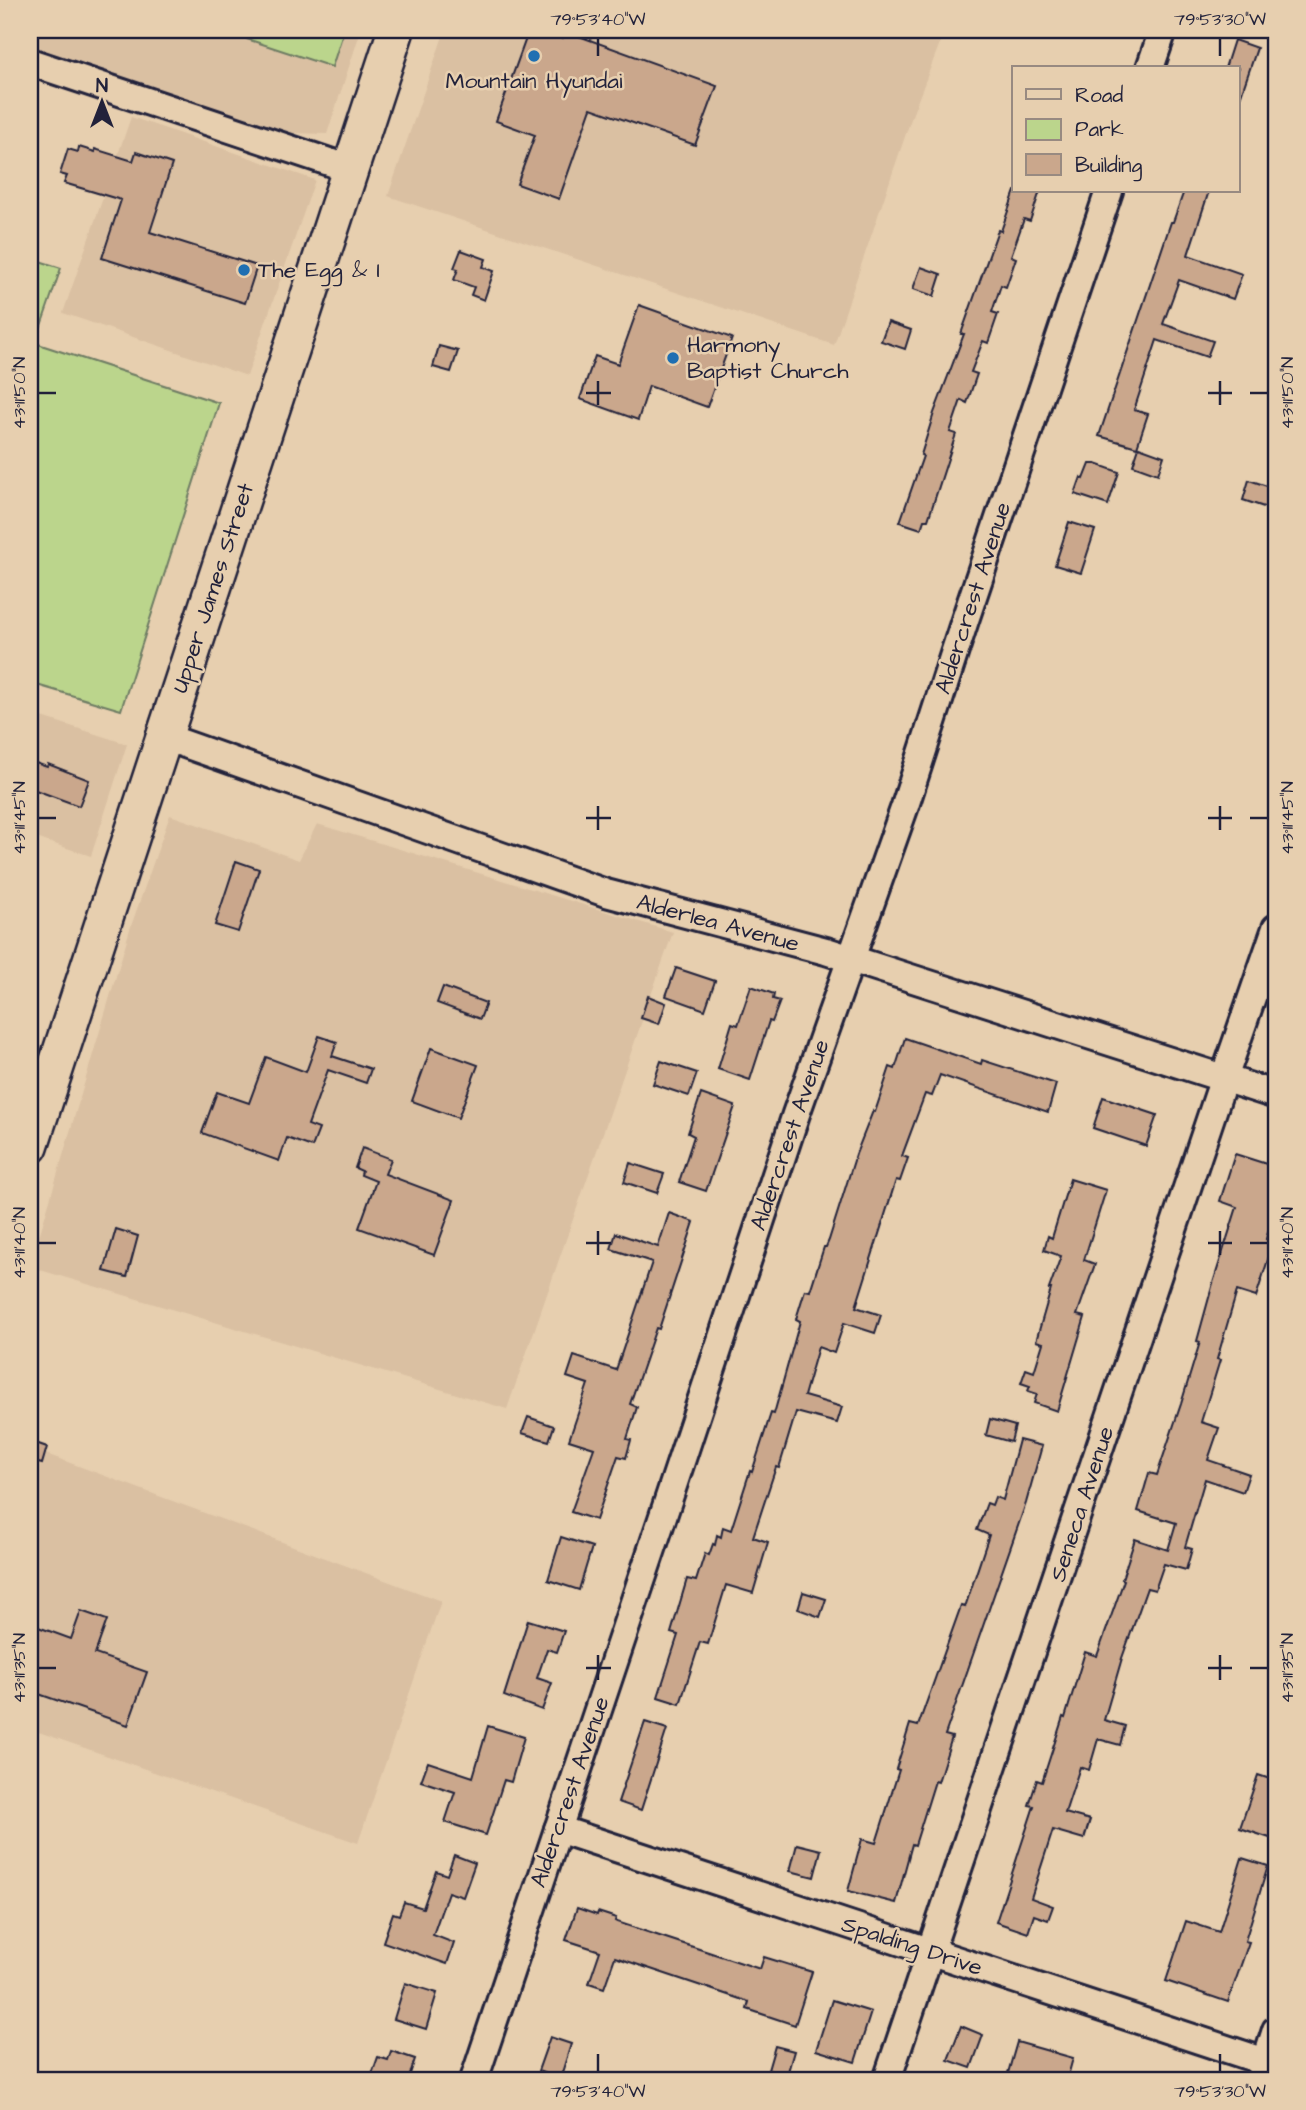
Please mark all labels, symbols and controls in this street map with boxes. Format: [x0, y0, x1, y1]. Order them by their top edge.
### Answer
text: 79°53'40"W [551, 7, 646, 32]
text: 79°53'30"W [1174, 7, 1266, 32]
marker: Mountain Hyundai [526, 48, 542, 64]
place label: Mountain Hyundai [445, 65, 623, 98]
north arrow [66, 66, 136, 136]
legend [1012, 66, 1240, 192]
text: N [96, 73, 108, 100]
text: Road [1075, 81, 1123, 110]
text: Park [1075, 115, 1124, 144]
text: Building [1075, 151, 1143, 182]
place label: The Egg & I [258, 254, 380, 287]
marker: The Egg & I [236, 262, 252, 278]
place label: Harmony Baptist Church [687, 329, 849, 387]
marker: Harmony Baptist Church [665, 350, 681, 366]
text: 43°11'50"N [7, 357, 32, 429]
text: 43°11'50"N [1275, 357, 1300, 429]
street label: Upper James Street [164, 478, 262, 697]
street label: Aldercrest Avenue [927, 498, 1019, 698]
text: 43°11'45"N [7, 781, 32, 855]
text: 43°11'45"N [1275, 781, 1300, 855]
street label: Alderlea Avenue [633, 886, 803, 960]
street label: Aldercrest Avenue [742, 1035, 838, 1235]
text: 43°11'40"N [7, 1207, 32, 1279]
text: 43°11'40"N [1275, 1207, 1300, 1279]
street label: Seneca Avenue [1042, 1422, 1122, 1586]
text: 43°11'35"N [7, 1633, 32, 1703]
text: 43°11'35"N [1275, 1633, 1300, 1703]
street label: Aldercrest Avenue [522, 1692, 618, 1892]
street label: Spalding Drive [837, 1908, 986, 1985]
text: 79°53'40"W [551, 2079, 646, 2104]
text: 79°53'30"W [1174, 2079, 1266, 2104]

